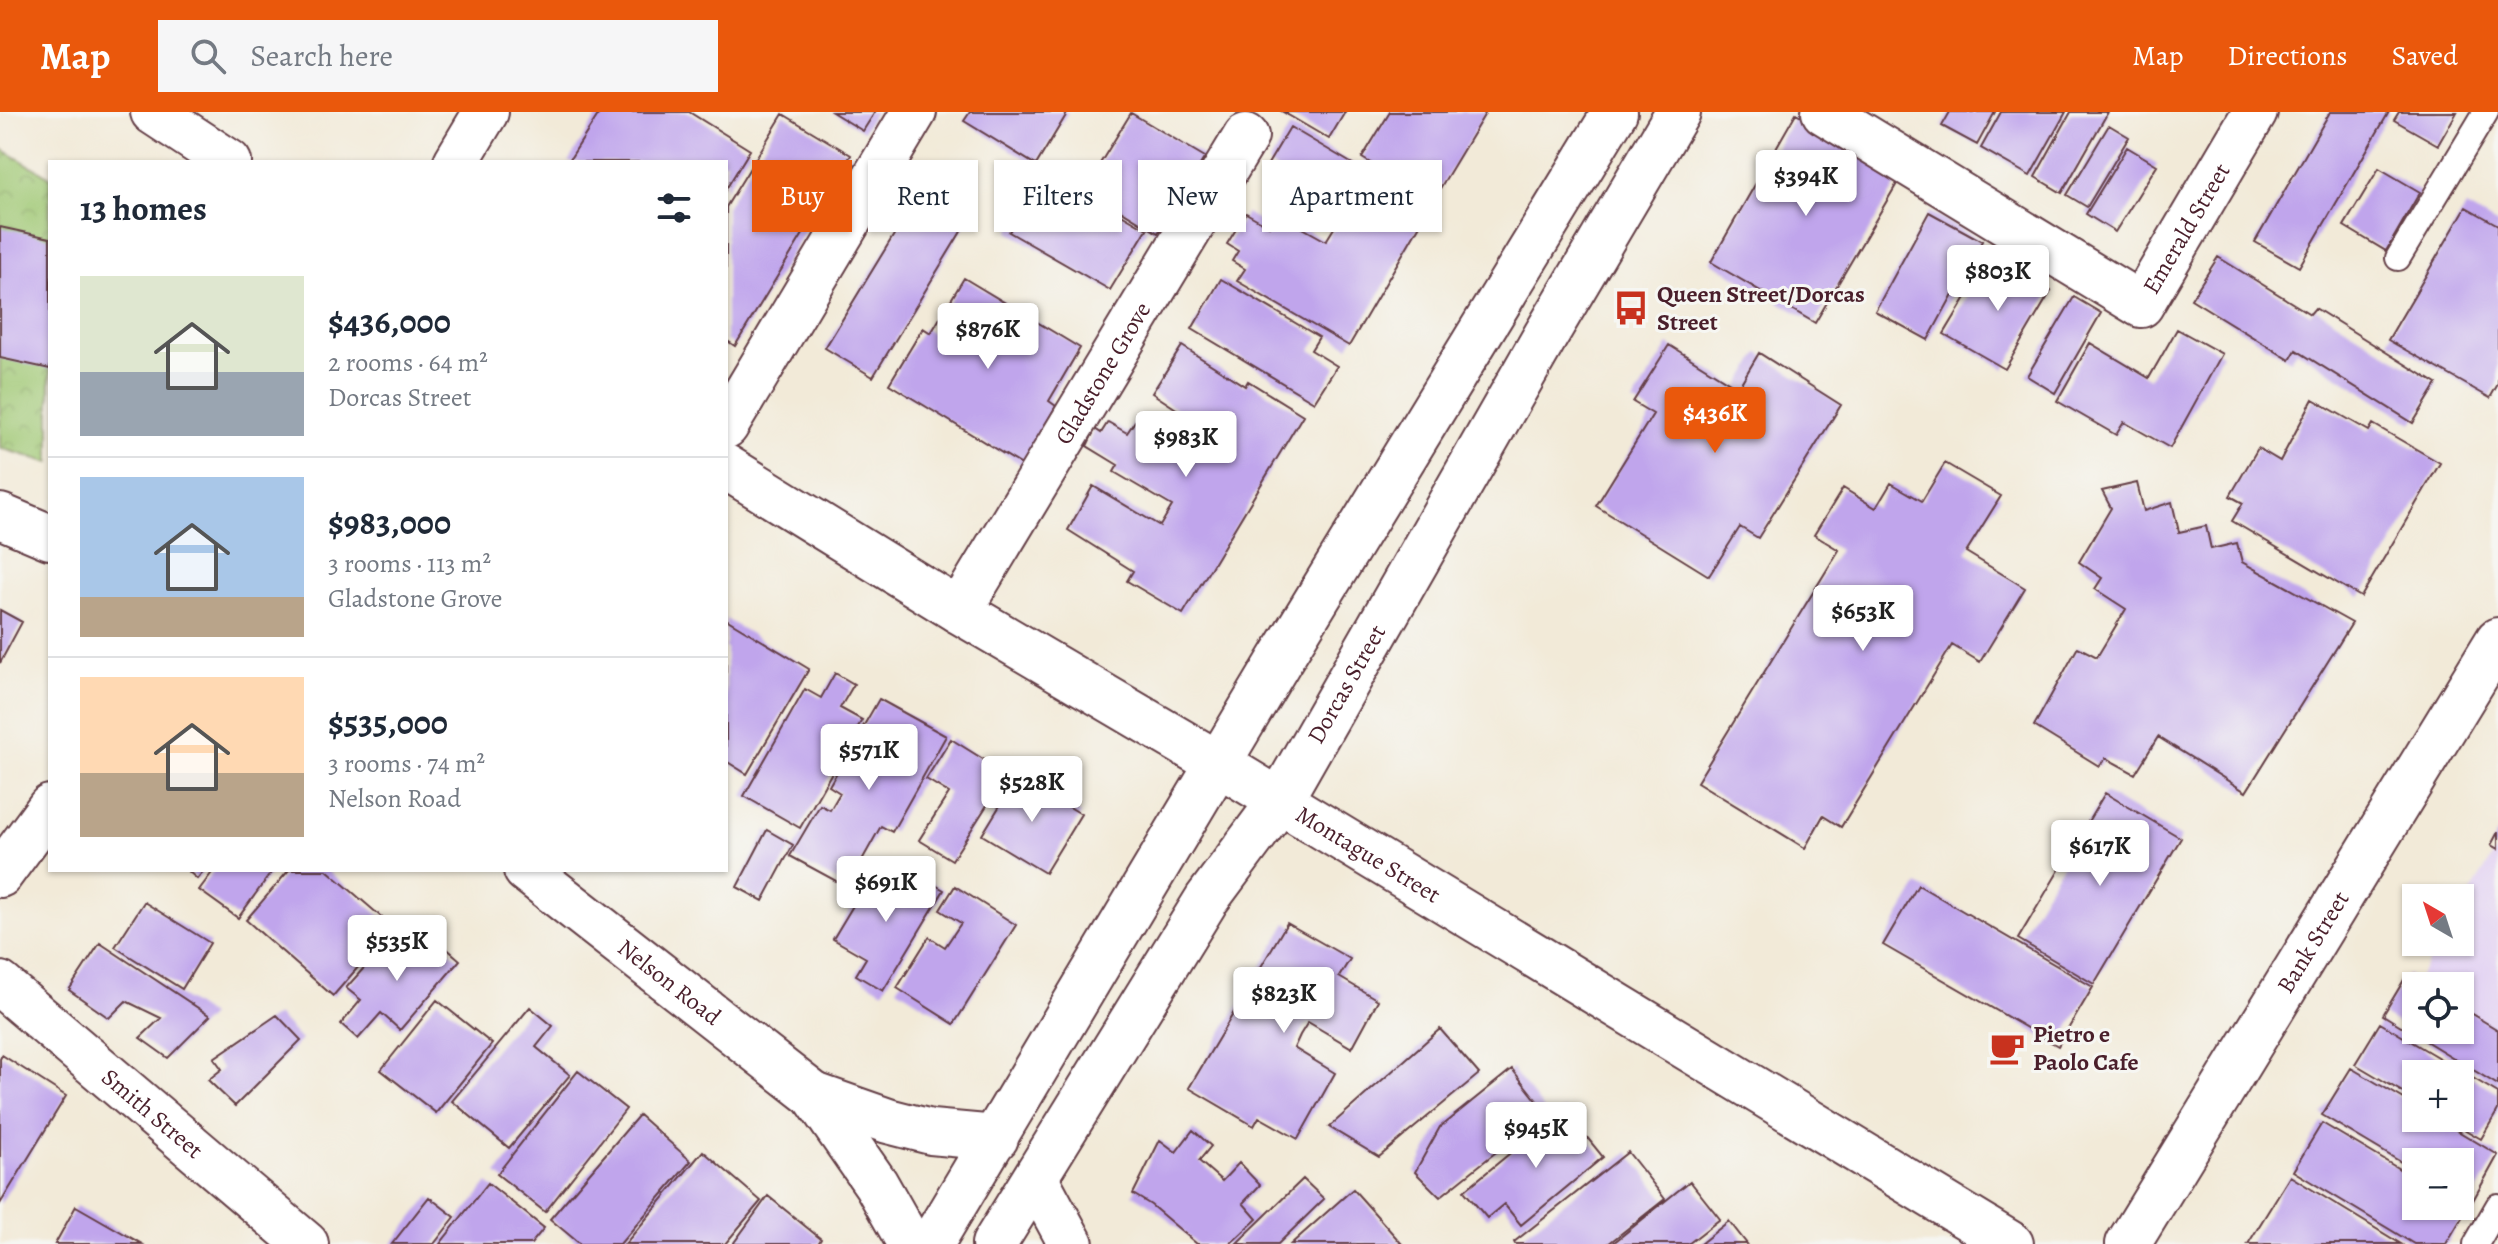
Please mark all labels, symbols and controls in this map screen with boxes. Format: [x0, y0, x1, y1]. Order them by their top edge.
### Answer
search box [158, 20, 718, 92]
text: Map [40, 30, 110, 82]
icon: search [186, 34, 230, 78]
text: Search here [250, 36, 393, 76]
text: Map [2132, 37, 2183, 75]
text: Directions [2227, 37, 2348, 75]
text: Saved [2392, 37, 2458, 75]
pin: $394K [1750, 150, 1862, 218]
street label: Emerald Street [2135, 157, 2237, 300]
text: $394K [1774, 158, 1838, 193]
chip: Buy [752, 160, 852, 232]
chip: Rent [868, 160, 978, 232]
chip: Filters [994, 160, 1122, 232]
chip: New [1138, 160, 1246, 232]
chip: Apartment [1262, 160, 1442, 232]
text: 13 homes [80, 185, 207, 232]
icon: filters [652, 186, 696, 230]
pin: $803K [1942, 245, 2054, 313]
text: $803K [1965, 253, 2031, 288]
place label: Queen Street/Dorcas Street [1657, 278, 1865, 338]
bus stop icon: Queen Street/Dorcas Street [1612, 289, 1650, 327]
street label: Gladstone Grove [1047, 296, 1158, 450]
text: $436,000 [328, 298, 451, 345]
pin: $876K [932, 303, 1044, 371]
icon: home [144, 308, 240, 404]
text: $876K [956, 311, 1020, 346]
text: 2 rooms · 64 m² [328, 345, 488, 380]
text: Dorcas Street [328, 380, 471, 415]
pin: $436K [1659, 387, 1771, 455]
text: $436K [1683, 395, 1747, 430]
pin: $983K [1130, 411, 1242, 479]
text: $983K [1154, 419, 1218, 454]
text: $983,000 [328, 499, 451, 546]
icon: home [144, 509, 240, 605]
text: 3 rooms · 113 m² [328, 546, 491, 581]
text: Gladstone Grove [328, 581, 502, 616]
pin: $653K [1807, 585, 1919, 653]
text: $653K [1831, 593, 1895, 628]
street label: Dorcas Street [1300, 619, 1393, 750]
text: $535,000 [328, 699, 448, 746]
icon: home [144, 709, 240, 805]
pin: $571K [813, 724, 925, 792]
text: $571K [839, 732, 899, 767]
text: 3 rooms · 74 m² [328, 746, 485, 781]
pin: $528K [976, 756, 1088, 824]
text: $528K [999, 764, 1065, 799]
text: Nelson Road [328, 781, 461, 816]
street label: Montague Street [1290, 798, 1447, 911]
pin: $617K [2044, 820, 2156, 888]
text: $617K [2069, 828, 2131, 863]
pin: $691K [830, 856, 942, 924]
text: $691K [855, 864, 917, 899]
north arrow [2402, 884, 2474, 956]
map controls [2402, 884, 2474, 1220]
street label: Bank Street [2269, 885, 2356, 999]
pin: $535K [341, 915, 453, 983]
text: $535K [366, 923, 428, 958]
street label: Nelson Road [611, 932, 728, 1033]
pin: $823K [1228, 967, 1340, 1035]
button: locate [2402, 972, 2474, 1044]
text: $823K [1251, 975, 1317, 1010]
place label: Pietro e Paolo Cafe [2033, 1018, 2139, 1078]
cafe icon: Pietro e Paolo Cafe [1988, 1029, 2026, 1067]
button: + [2402, 1060, 2474, 1132]
street label: Smith Street [95, 1061, 210, 1166]
pin: $945K [1480, 1102, 1592, 1170]
text: $945K [1504, 1110, 1568, 1145]
button: − [2402, 1148, 2474, 1220]

